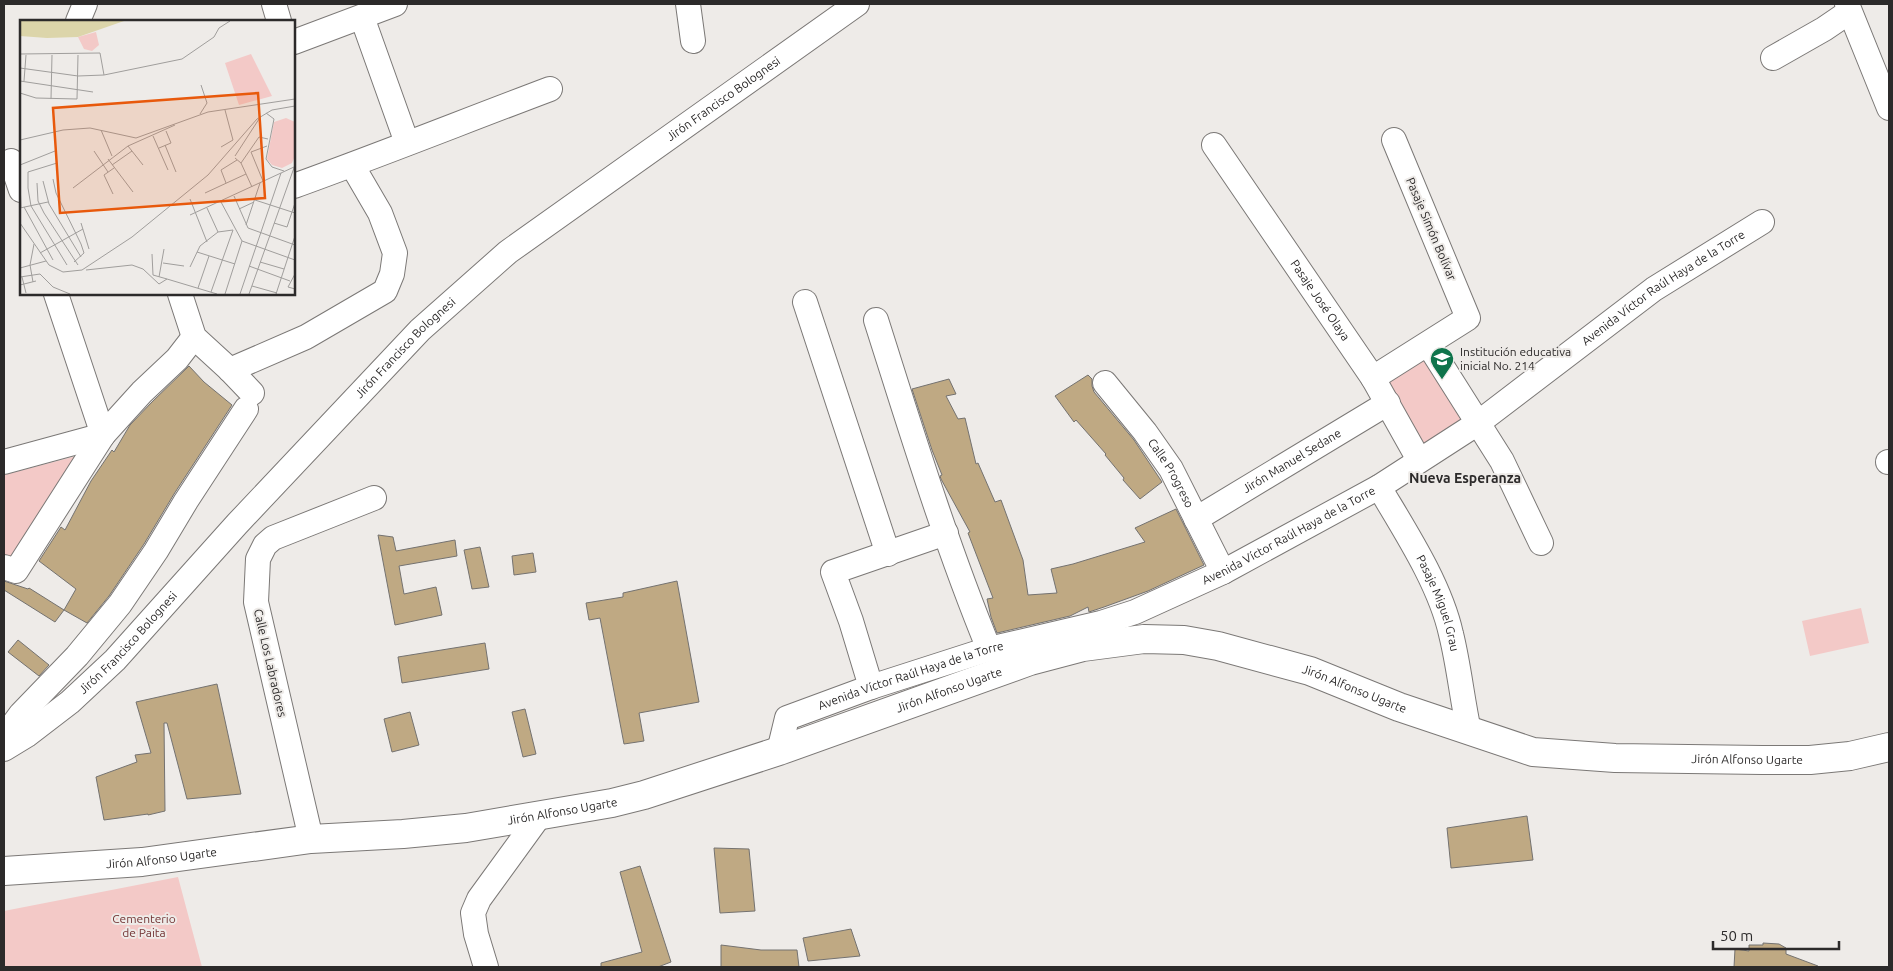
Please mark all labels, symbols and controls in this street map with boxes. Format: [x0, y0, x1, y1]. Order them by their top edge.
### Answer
inset map [20, 20, 295, 295]
street label: Jirón Francisco Bolognesi [664, 54, 782, 143]
street label: Pasaje Simón Bolívar [1404, 175, 1459, 283]
street label: Avenida Víctor Raúl Haya de la Torre [1579, 227, 1747, 348]
street label: Pasaje José Olaya [1288, 257, 1353, 343]
street label: Jirón Francisco Bolognesi [352, 295, 458, 400]
place label: Institución educativa inicial No. 214 [1460, 345, 1571, 372]
school or university icon: Institución educativa inicial No. 214 [1429, 346, 1455, 380]
street label: Jirón Manuel Sedane [1240, 426, 1343, 495]
street label: Calle Progreso [1146, 436, 1196, 510]
district label: Nueva Esperanza [1409, 470, 1521, 486]
street label: Avenida Víctor Raúl Haya de la Torre [1200, 483, 1377, 587]
street label: Pasaje Miguel Grau [1414, 553, 1462, 653]
street label: Jirón Francisco Bolognesi [76, 589, 179, 696]
street label: Calle Los Labradores [252, 607, 289, 718]
street label: Avenida Víctor Raúl Haya de la Torre [816, 639, 1005, 712]
street label: Jirón Alfonso Ugarte [1301, 662, 1408, 715]
street label: Jirón Alfonso Ugarte [894, 665, 1004, 715]
street label: Jirón Alfonso Ugarte [1691, 752, 1803, 766]
street label: Jirón Alfonso Ugarte [506, 795, 619, 827]
street label: Jirón Alfonso Ugarte [106, 845, 218, 870]
park label: Cementerio de Paita [112, 912, 176, 939]
scale bar [1713, 918, 1839, 950]
text: 50 m [1720, 927, 1753, 944]

